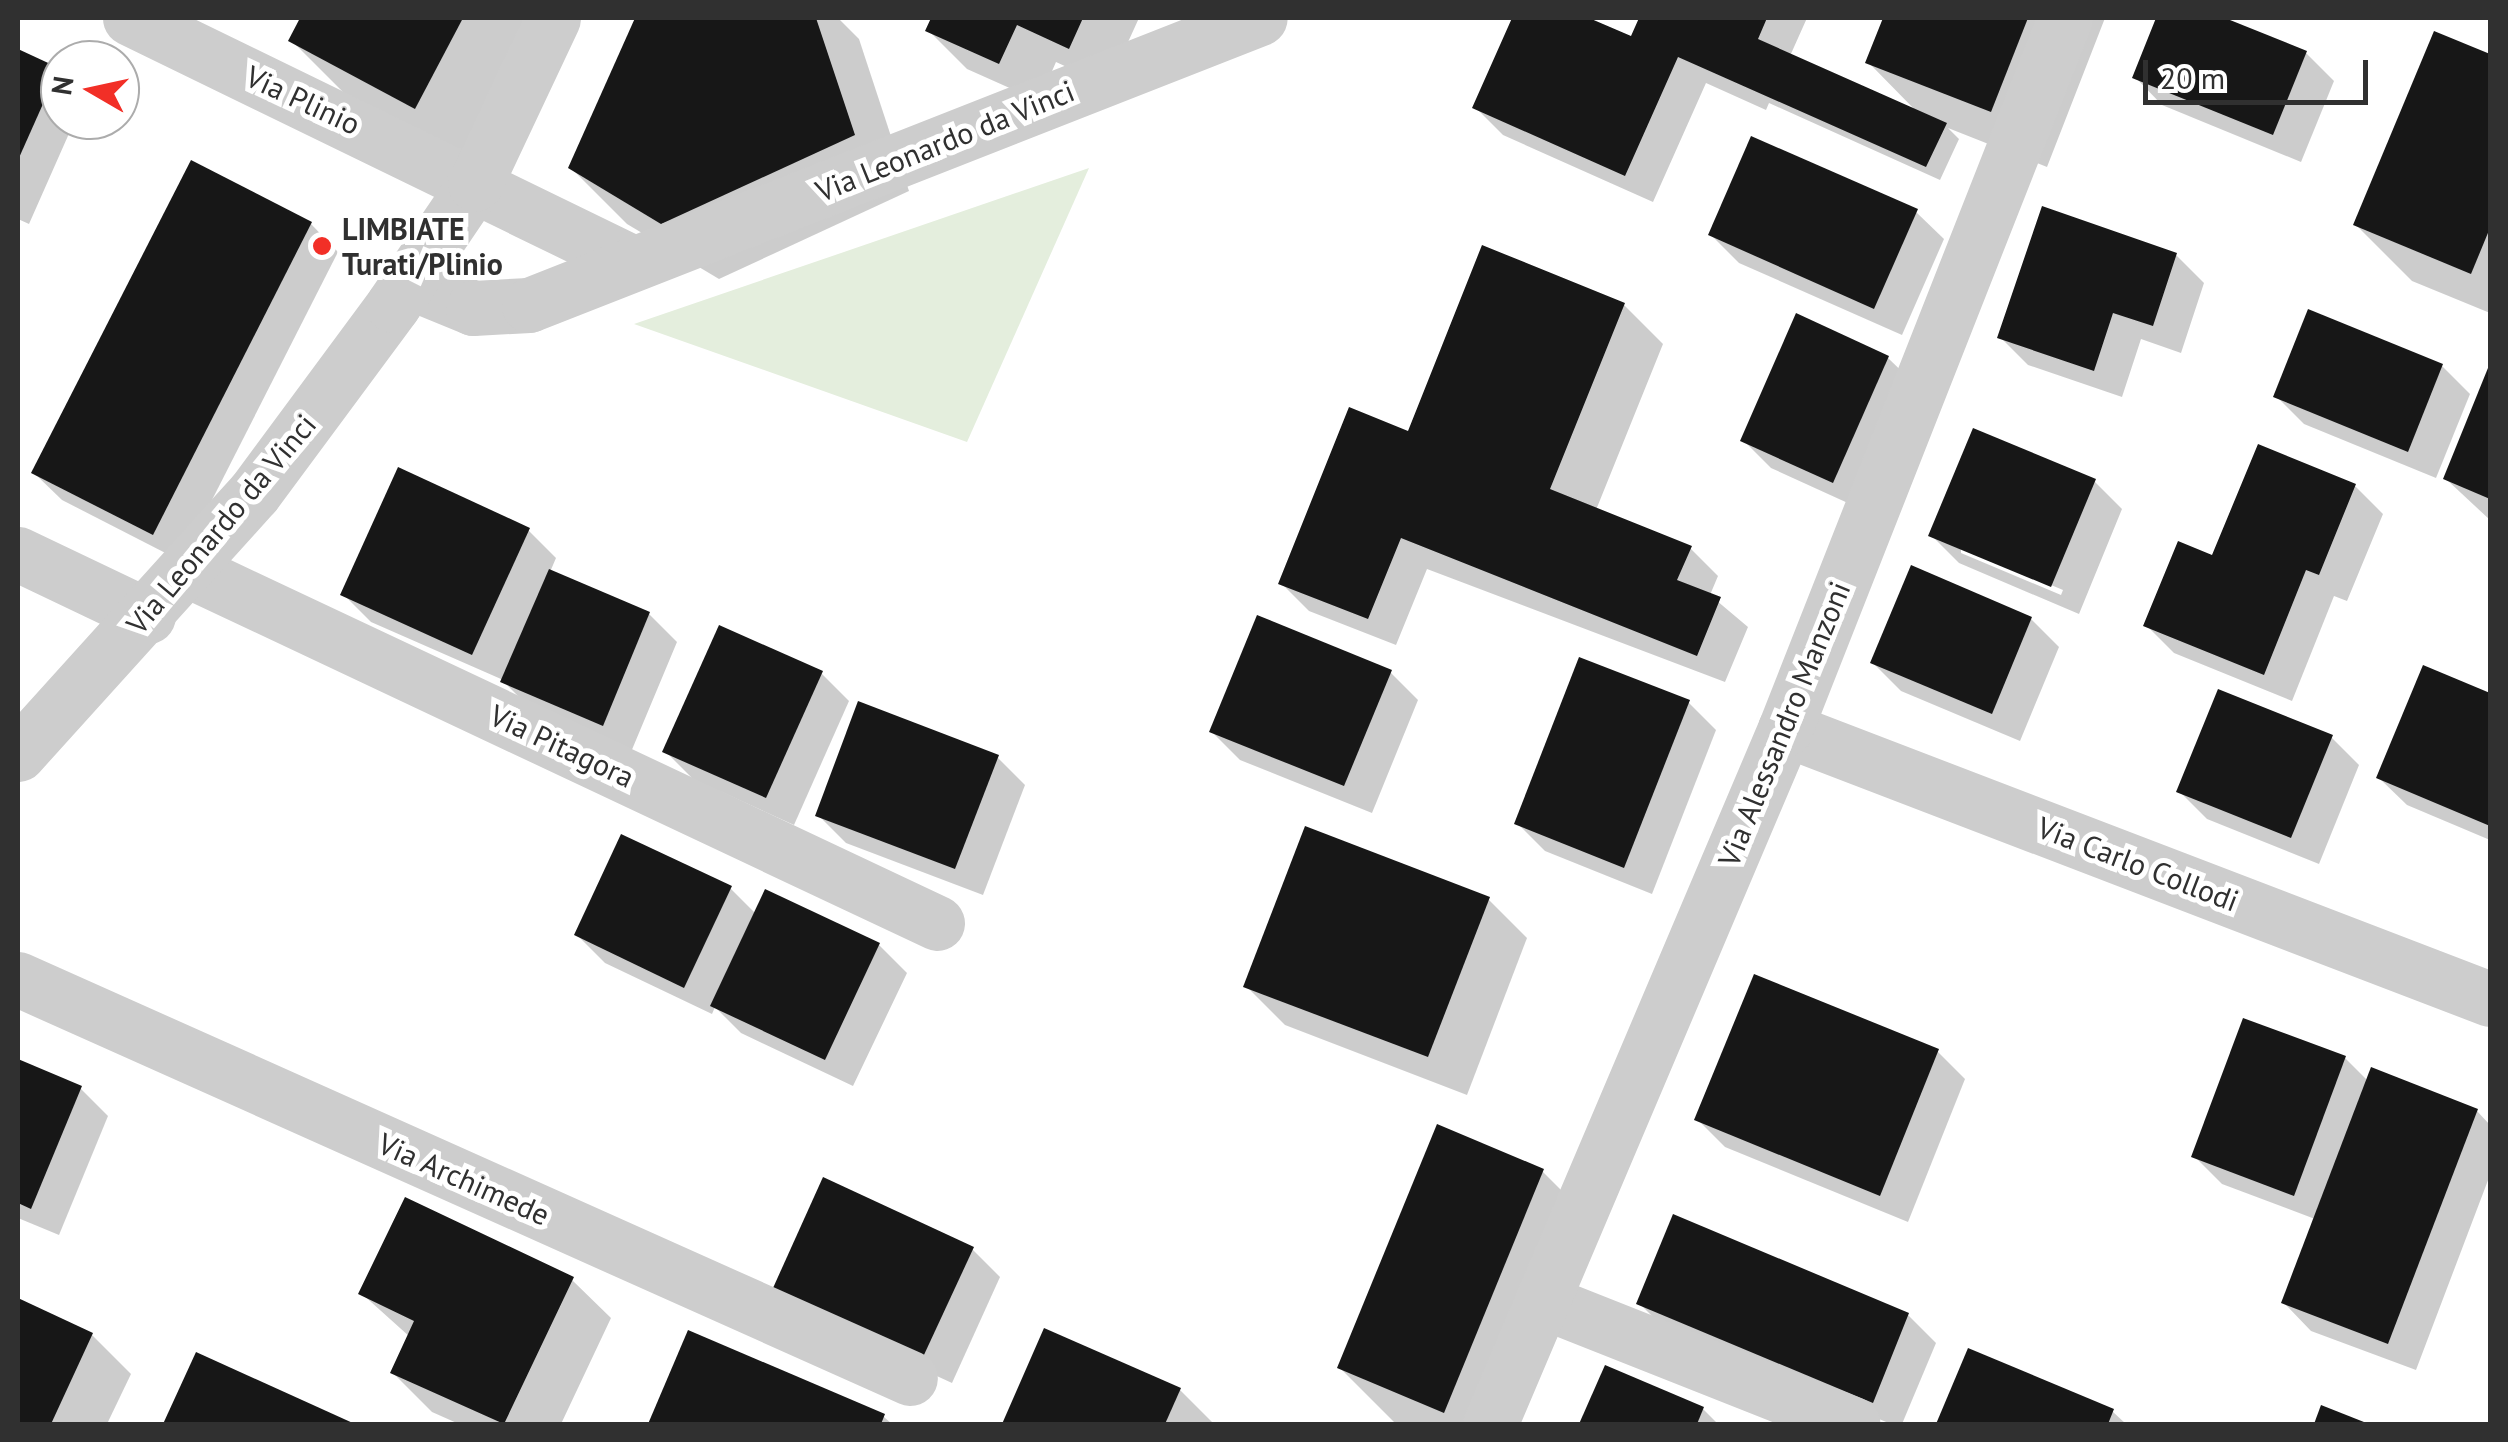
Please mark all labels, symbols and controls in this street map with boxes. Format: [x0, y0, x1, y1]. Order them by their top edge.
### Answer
north arrow [40, 40, 140, 140]
scale bar [2148, 40, 2373, 102]
street label: Via Plinio [240, 58, 366, 142]
text: 20 m [2160, 58, 2225, 97]
street label: Via Leonardo da Vinci [810, 73, 1080, 209]
text: N [42, 74, 82, 98]
place label: LIMBIATE Turati/Plinio [342, 211, 503, 282]
marker: LIMBIATE Turati/Plinio [311, 235, 333, 257]
street label: Via Leonardo da Vinci [118, 407, 324, 641]
street label: Via Alessandro Manzoni [1710, 576, 1858, 872]
street label: Via Pitagora [484, 697, 640, 795]
street label: Via Carlo Collodi [2032, 809, 2244, 919]
street label: Via Archimede [372, 1125, 556, 1233]

